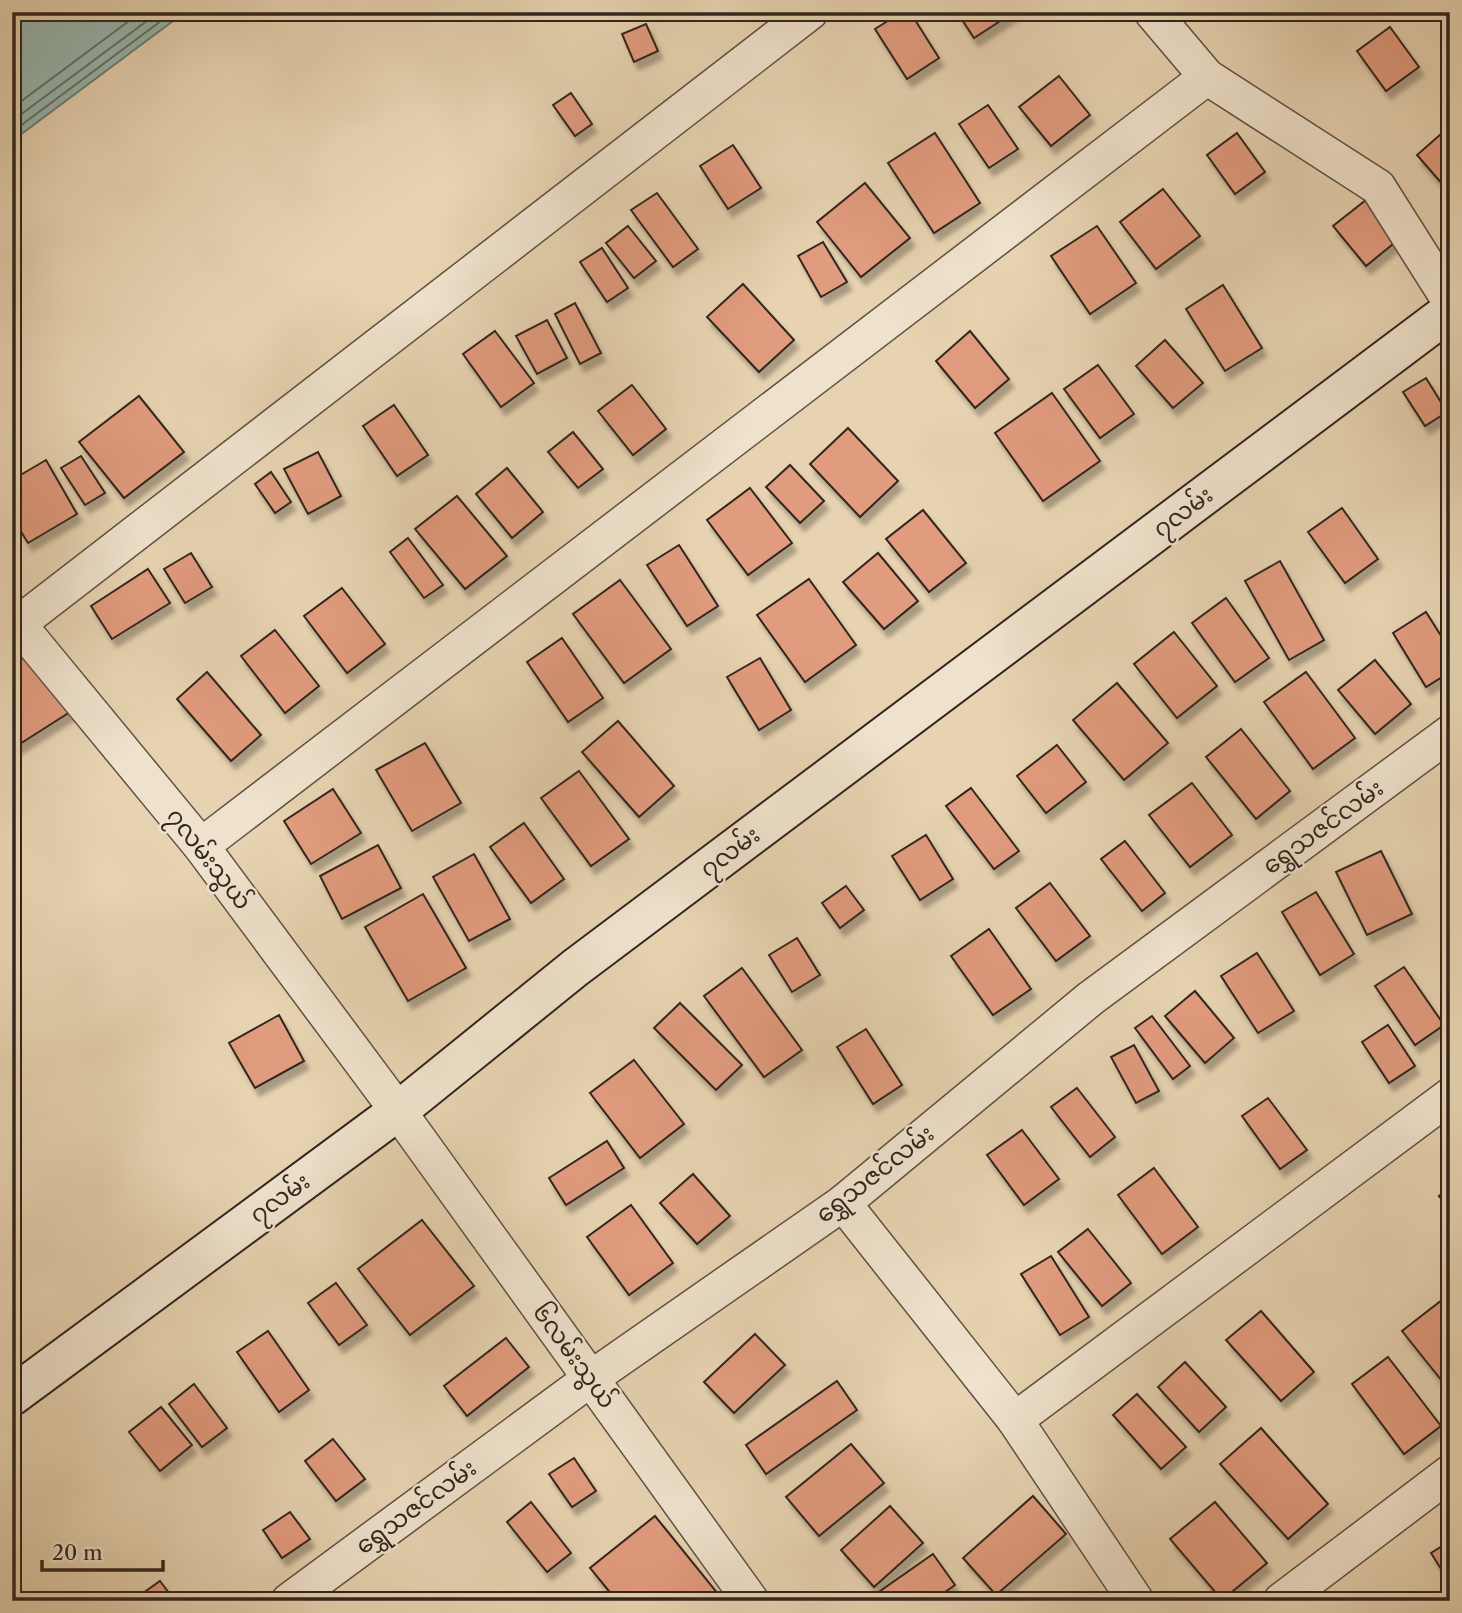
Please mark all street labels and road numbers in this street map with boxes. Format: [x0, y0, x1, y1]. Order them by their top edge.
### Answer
street label: ၇လမ်း [1147, 479, 1221, 547]
street label: ရွှေသဇင်လမ်း [1256, 772, 1392, 884]
street label: ၇လမ်းသွယ် [157, 801, 259, 918]
street label: ၇လမ်း [694, 819, 768, 887]
street label: ရွှေသဇင်လမ်း [809, 1118, 943, 1233]
street label: ၇လမ်း [243, 1165, 318, 1233]
street label: ၆လမ်းသွယ် [523, 1297, 623, 1416]
street label: ရွှေသဇင်လမ်း [349, 1452, 485, 1564]

